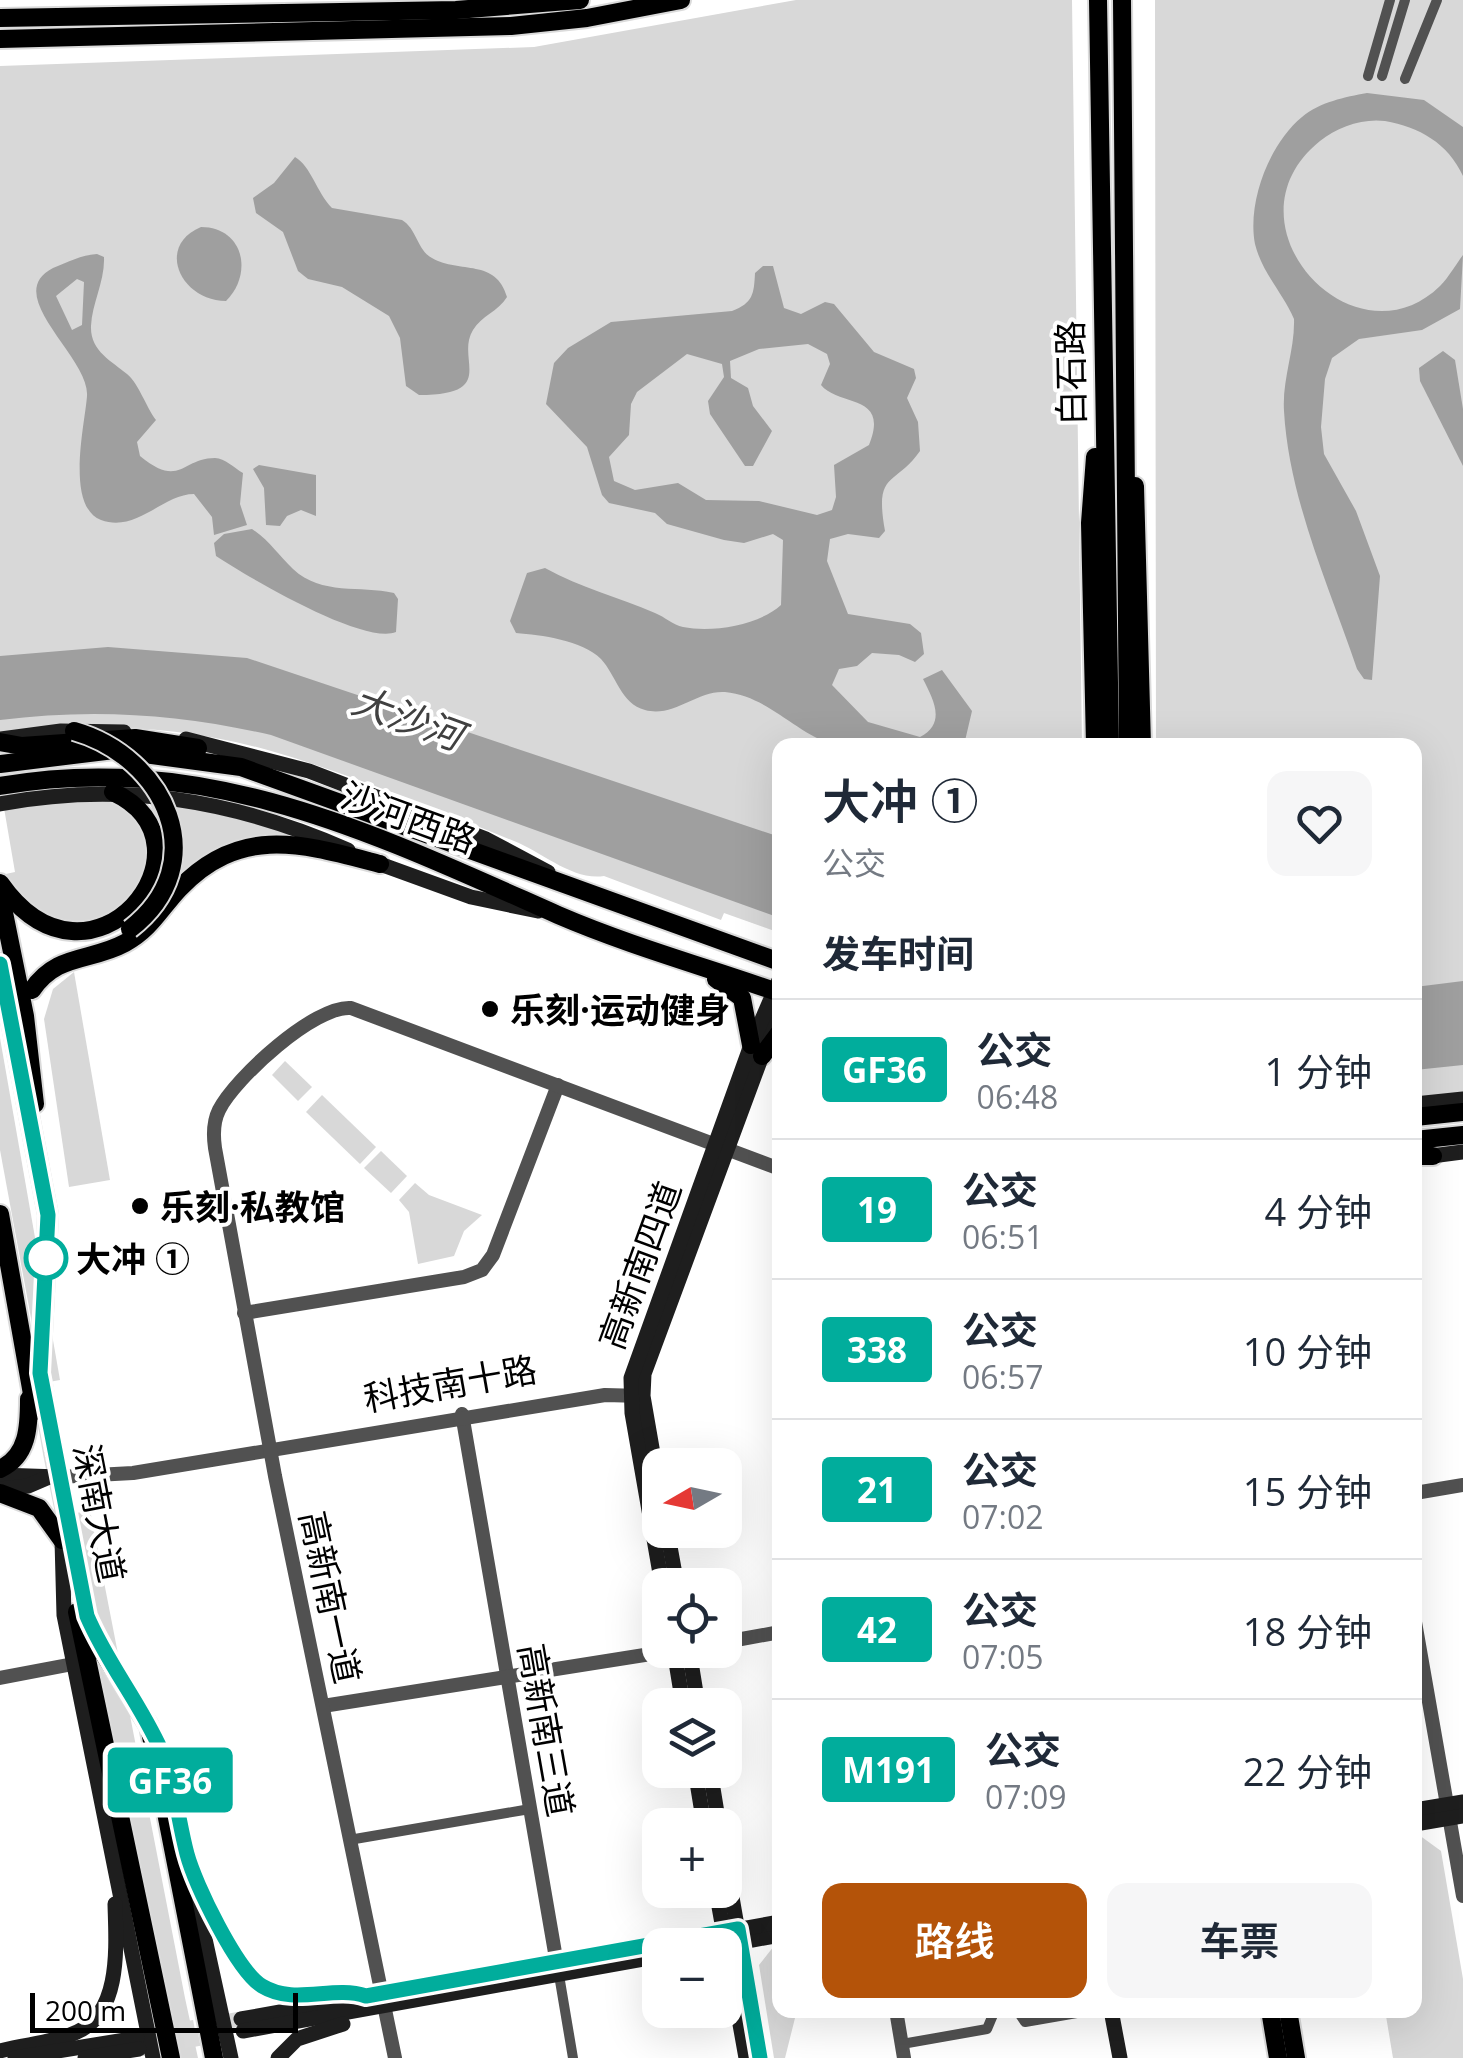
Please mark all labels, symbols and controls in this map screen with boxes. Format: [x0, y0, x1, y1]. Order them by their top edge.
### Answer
street label: 白石路 [1046, 320, 1094, 426]
water label: 大沙河 [346, 673, 477, 763]
text: 大冲 ① [822, 768, 978, 833]
street label: 沙河西路 [335, 771, 483, 863]
button: heart [1267, 771, 1372, 876]
text: 公交 [822, 841, 886, 884]
text: 发车时间 [822, 927, 974, 979]
place label: 乐刻·运动健身 [510, 986, 730, 1033]
marker: 乐刻·运动健身 [479, 998, 501, 1020]
text: 公交 [977, 1023, 1053, 1075]
text: 1 分钟 [1264, 1045, 1372, 1097]
text: GF36 [842, 1046, 927, 1093]
text: 06:48 [977, 1075, 1058, 1118]
text: 公交 [962, 1163, 1038, 1215]
street label: 高新南四道 [587, 1175, 691, 1355]
place label: 乐刻·私教馆 [160, 1183, 345, 1230]
text: 4 分钟 [1264, 1185, 1372, 1237]
text: 19 [857, 1186, 897, 1233]
marker: 乐刻·私教馆 [129, 1195, 151, 1217]
text: 06:51 [962, 1215, 1044, 1258]
place label: 大冲 ① [76, 1235, 190, 1282]
marker: 大冲 ① [25, 1237, 67, 1279]
text: 公交 [962, 1303, 1038, 1355]
text: 10 分钟 [1243, 1325, 1372, 1377]
text: 338 [847, 1326, 907, 1373]
street label: 科技南十路 [360, 1345, 540, 1421]
text: 06:57 [962, 1355, 1044, 1398]
street label: 深南大道 [64, 1440, 136, 1586]
text: 公交 [962, 1443, 1038, 1495]
north arrow [642, 1448, 742, 1548]
map controls [642, 1448, 742, 2028]
text: 15 分钟 [1243, 1465, 1372, 1517]
text: 21 [857, 1466, 897, 1513]
text: 07:02 [962, 1495, 1044, 1538]
street label: 高新南一道 [290, 1507, 372, 1687]
button: locate [642, 1568, 742, 1668]
text: 公交 [962, 1583, 1038, 1635]
text: 18 分钟 [1243, 1605, 1372, 1657]
text: 42 [857, 1606, 897, 1653]
text: 07:05 [962, 1635, 1044, 1678]
street label: 高新南三道 [509, 1640, 585, 1820]
button: layers [642, 1688, 742, 1788]
text: 公交 [985, 1723, 1061, 1775]
text: 22 分钟 [1243, 1745, 1372, 1797]
text: M191 [842, 1746, 935, 1793]
line badge: GF36 [100, 1748, 240, 1812]
text: GF36 [128, 1757, 212, 1804]
text: 07:09 [985, 1775, 1067, 1818]
button: + [642, 1808, 742, 1908]
button: 路线 [822, 1883, 1087, 1998]
button: 车票 [1107, 1883, 1372, 1998]
button: − [642, 1928, 742, 2028]
scale bar [30, 1988, 298, 2032]
text: 200 m [45, 1991, 126, 2029]

